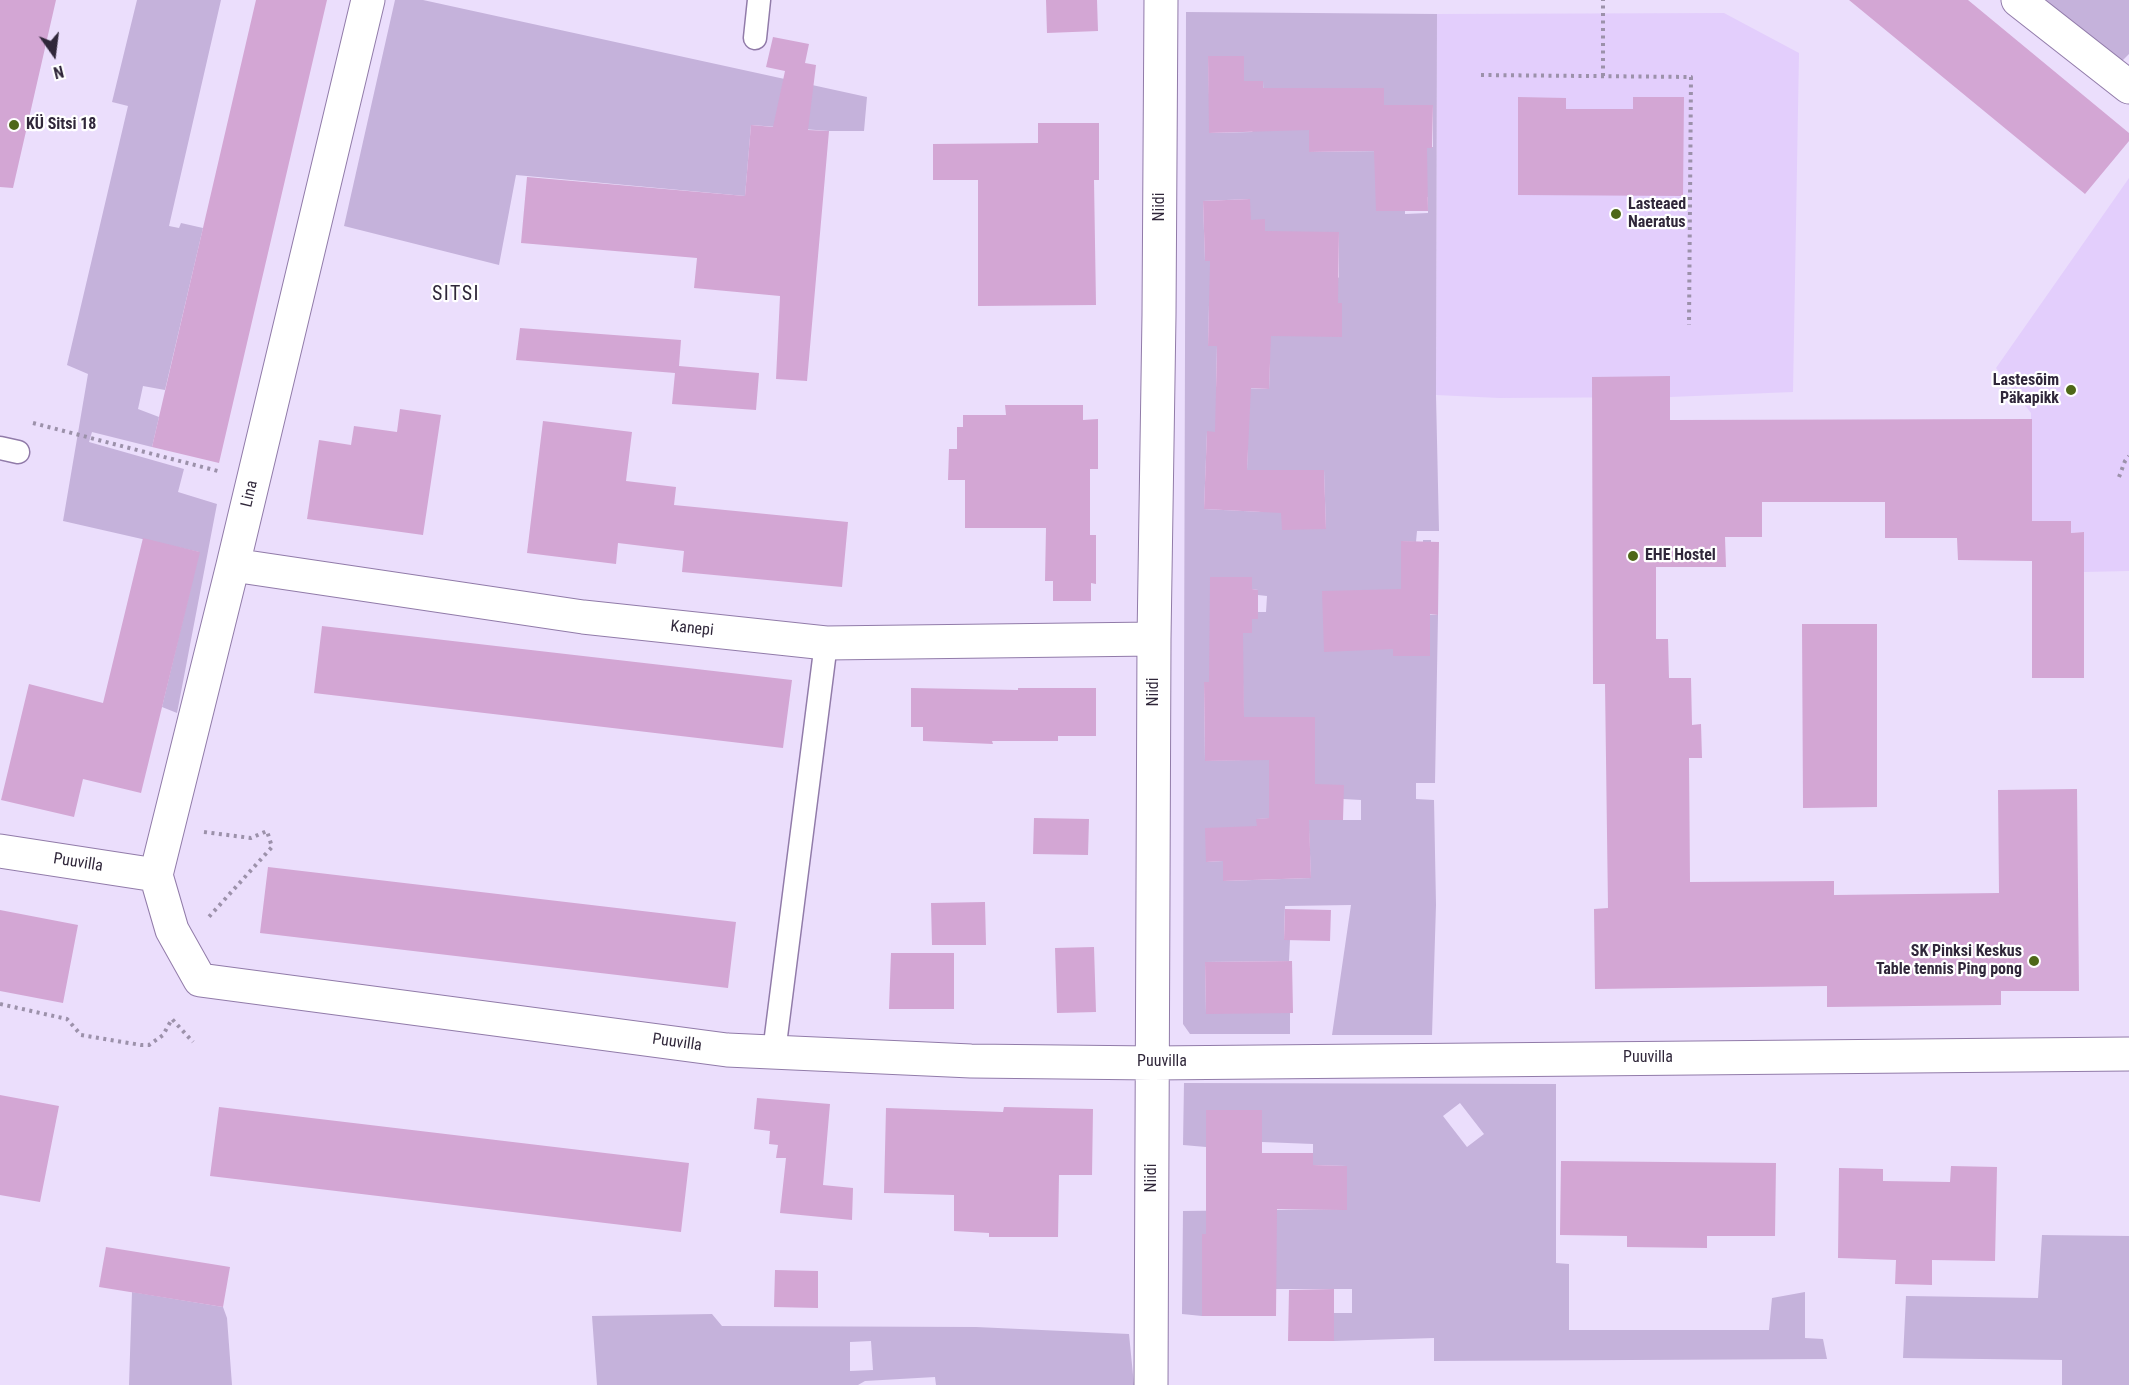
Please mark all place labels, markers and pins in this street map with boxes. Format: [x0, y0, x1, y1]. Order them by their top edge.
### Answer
place label: KÜ Sitsi 18 [26, 115, 96, 135]
marker: KÜ Sitsi 18 [7, 118, 21, 132]
place label: Lasteaed Naeratus [1628, 195, 1686, 233]
marker: Lasteaed Naeratus [1609, 207, 1623, 221]
place label: Lastesõim Päkapikk [1993, 371, 2059, 409]
marker: Lastesõim Päkapikk [2064, 383, 2078, 397]
place label: EHE Hostel [1645, 546, 1716, 566]
marker: EHE Hostel [1626, 549, 1640, 563]
place label: SK Pinksi Keskus Table tennis Ping pong [1876, 942, 2022, 980]
marker: SK Pinksi Keskus Table tennis Ping pong [2027, 954, 2041, 968]

